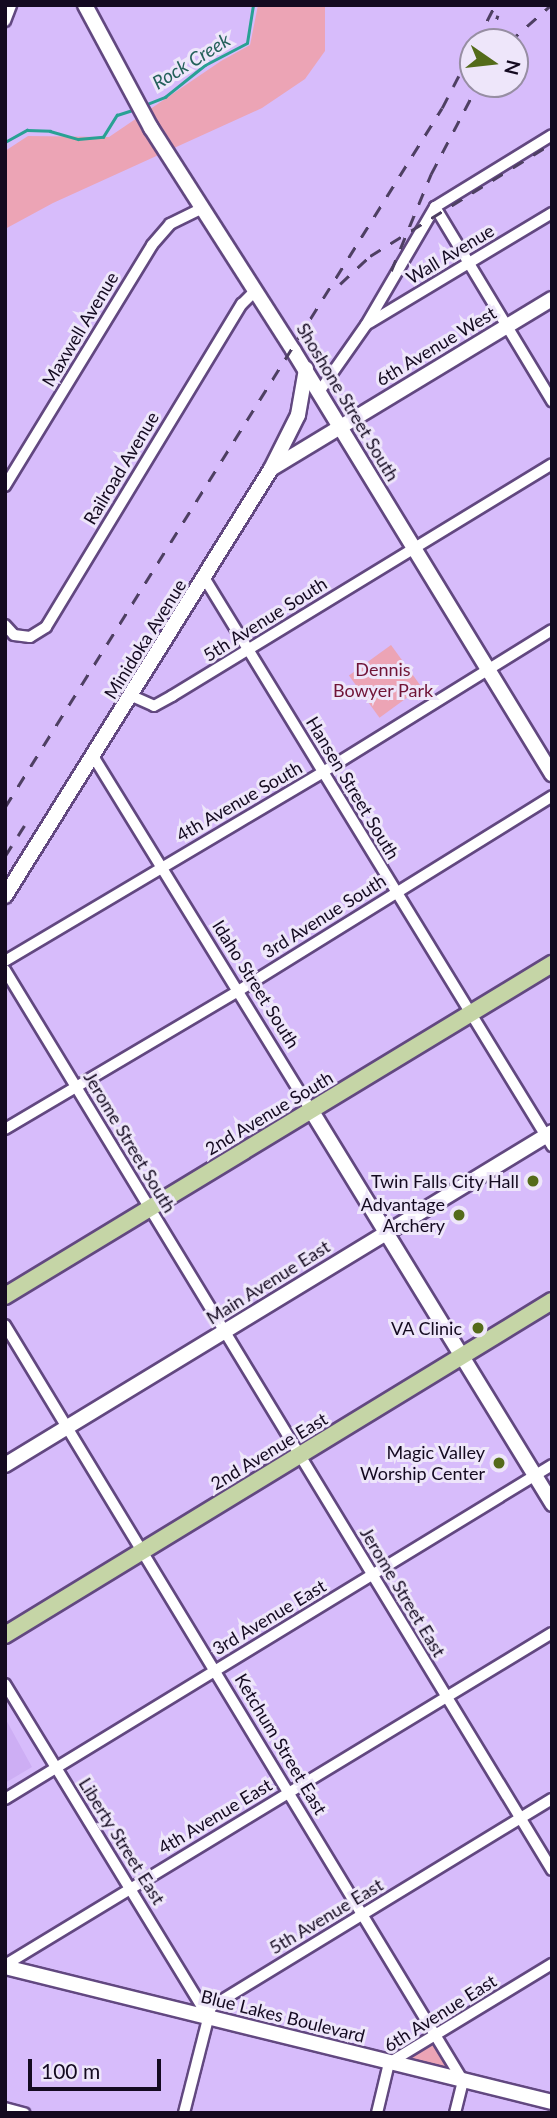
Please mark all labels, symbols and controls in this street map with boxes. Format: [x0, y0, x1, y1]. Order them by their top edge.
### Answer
water label: Rock Creek [148, 28, 234, 94]
north arrow [459, 28, 529, 98]
text: N [500, 58, 526, 78]
street label: Wall Avenue [402, 219, 498, 289]
street label: Maxwell Avenue [37, 267, 123, 391]
street label: 6th Avenue West [372, 301, 500, 391]
street label: Shoshone Street South [292, 319, 404, 485]
street label: Railroad Avenue [79, 407, 163, 529]
street label: 5th Avenue South [199, 572, 331, 666]
street label: Minidoka Avenue [99, 575, 191, 703]
park label: Dennis Bowyer Park [333, 659, 433, 702]
street label: Hansen Street South [302, 713, 404, 863]
street label: 4th Avenue South [172, 756, 306, 846]
street label: 3rd Avenue South [258, 869, 390, 963]
street label: Idaho Street South [208, 916, 304, 1052]
street label: 2nd Avenue South [201, 1066, 337, 1160]
street label: Jerome Street South [79, 1068, 181, 1216]
place label: Twin Falls City Hall [370, 1170, 519, 1192]
marker: Twin Falls City Hall [525, 1173, 541, 1189]
place label: Advantage Archery [361, 1194, 445, 1236]
marker: Advantage Archery [451, 1207, 467, 1223]
street label: Main Avenue East [202, 1235, 334, 1329]
place label: VA Clinic [390, 1317, 462, 1339]
marker: VA Clinic [468, 1318, 488, 1338]
street label: 2nd Avenue East [207, 1408, 331, 1494]
place label: Magic Valley Worship Center [360, 1442, 485, 1484]
marker: Magic Valley Worship Center [491, 1455, 507, 1471]
street label: Jerome Street East [356, 1523, 450, 1661]
street label: 3rd Avenue East [208, 1575, 330, 1659]
street label: Ketchum Street East [230, 1670, 332, 1818]
street label: 4th Avenue East [154, 1773, 276, 1859]
street label: Liberty Street East [74, 1774, 170, 1908]
street label: 5th Avenue East [265, 1873, 387, 1959]
street label: 6th Avenue East [379, 1970, 501, 2056]
street label: Blue Lakes Boulevard [199, 1985, 367, 2047]
scale bar [32, 2044, 164, 2088]
text: 100 m [41, 2058, 100, 2083]

